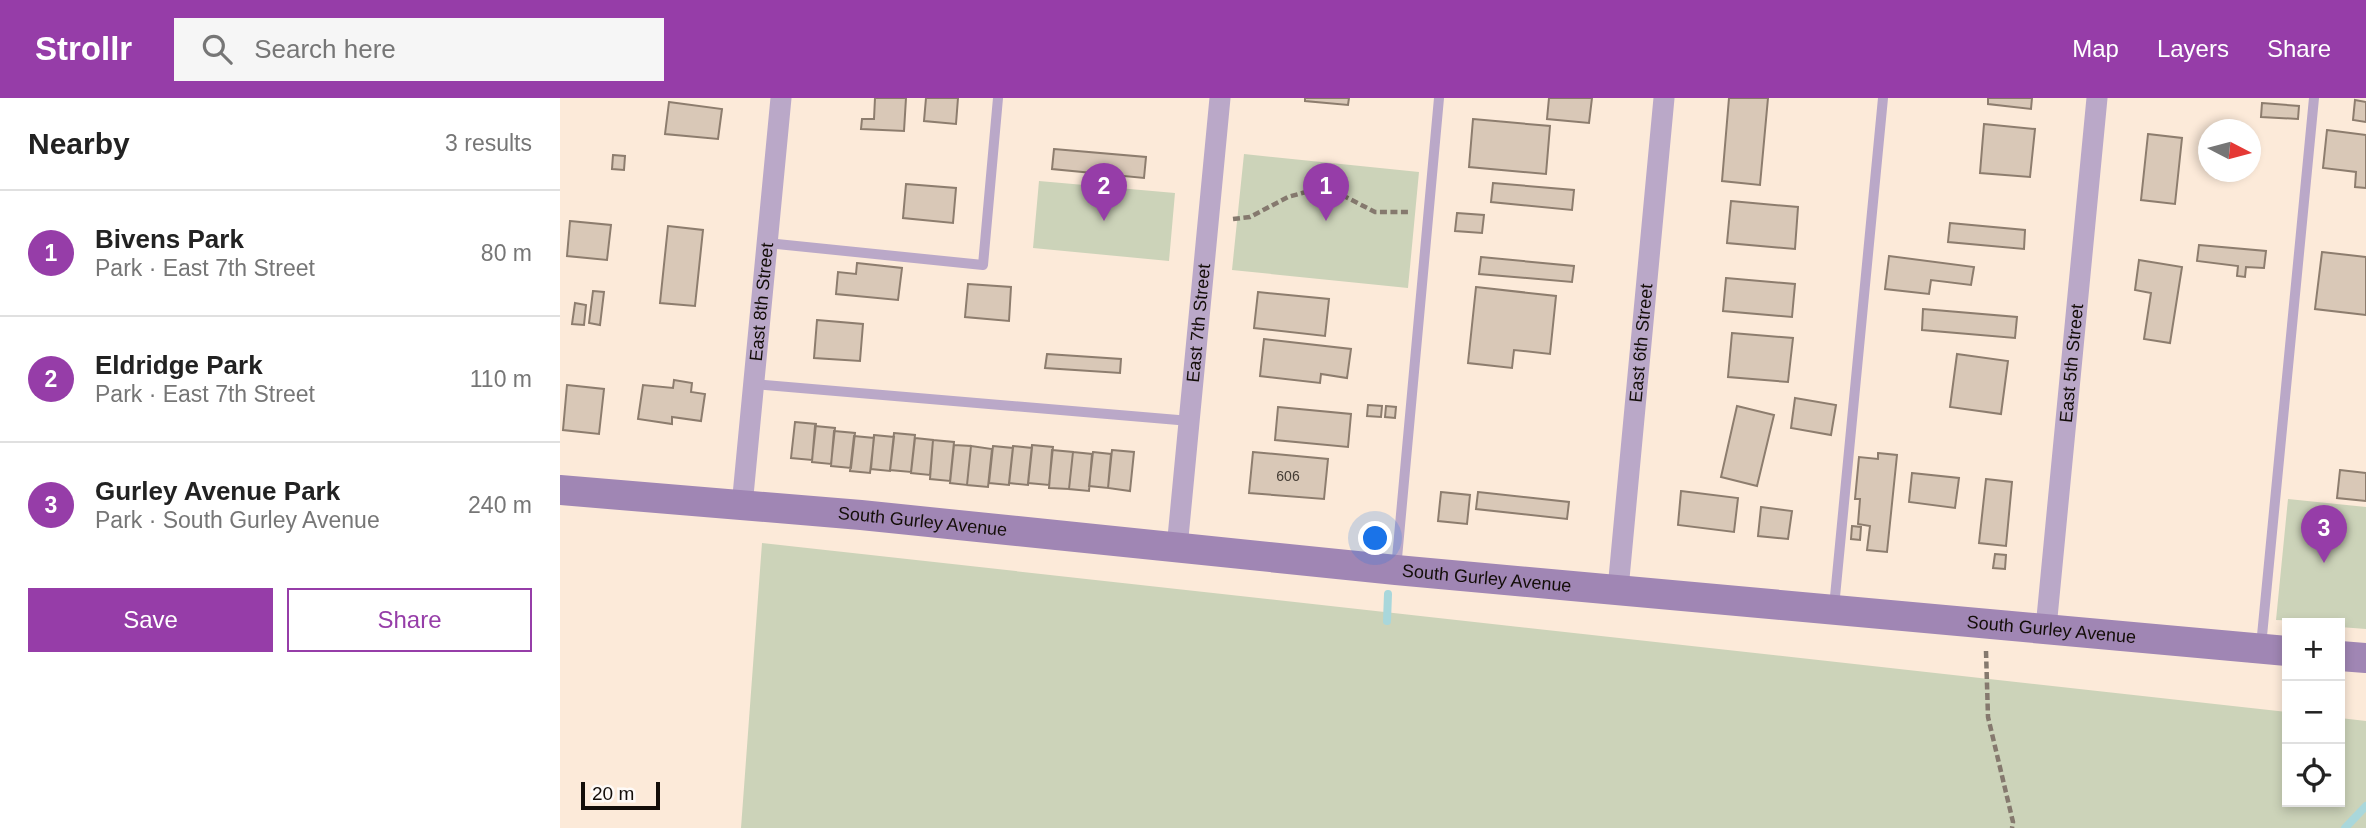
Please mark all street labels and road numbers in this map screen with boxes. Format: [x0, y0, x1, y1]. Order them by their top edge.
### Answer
street label: East 8th Street [746, 242, 777, 362]
street label: East 7th Street [1183, 263, 1214, 383]
street label: East 6th Street [1626, 283, 1657, 403]
street label: East 5th Street [2056, 303, 2087, 424]
street label: South Gurley Avenue [837, 503, 1008, 540]
street label: South Gurley Avenue [1401, 561, 1572, 596]
street label: South Gurley Avenue [1966, 612, 2137, 647]

